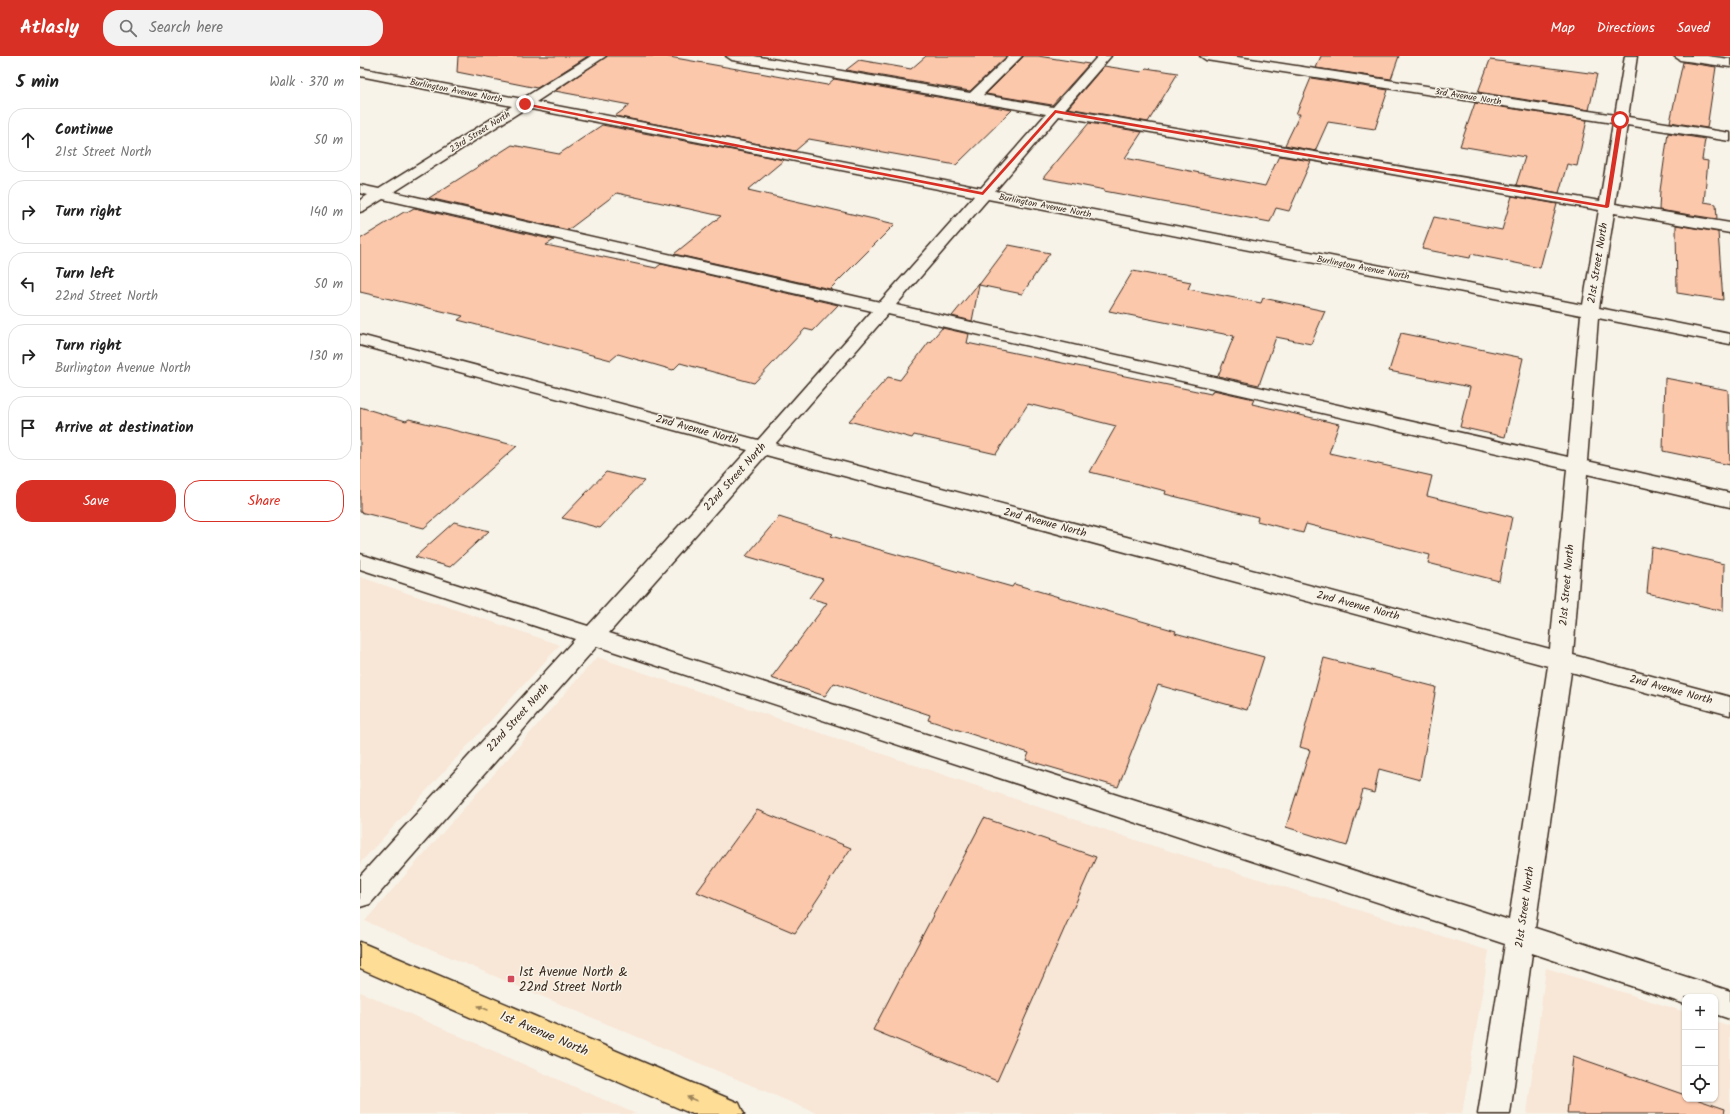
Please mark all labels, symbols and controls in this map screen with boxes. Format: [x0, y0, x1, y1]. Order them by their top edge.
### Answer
search box [103, 10, 383, 46]
text: Atlasly [20, 13, 79, 43]
text: Search here [149, 16, 223, 40]
icon: search [117, 17, 139, 39]
text: Map [1550, 17, 1575, 39]
text: Directions [1597, 17, 1655, 39]
text: Saved [1677, 17, 1710, 39]
text: 5 min [16, 69, 59, 96]
text: Walk · 370 m [269, 72, 344, 93]
street label: Burlington Avenue North [408, 75, 504, 107]
street label: 3rd Avenue North [1433, 84, 1503, 110]
route end [516, 95, 534, 113]
street label: 23rd Street North [447, 107, 514, 157]
route start [1611, 111, 1629, 129]
text: Continue [55, 118, 113, 142]
icon: ahead [17, 129, 39, 151]
text: 50 m [314, 130, 343, 151]
text: 21st Street North [55, 142, 152, 163]
street label: Burlington Avenue North [997, 190, 1093, 222]
text: Turn right [55, 200, 122, 224]
icon: right [17, 201, 39, 223]
text: 140 m [310, 202, 343, 223]
street label: 21st Street North [1583, 221, 1613, 305]
street label: Burlington Avenue North [1315, 252, 1411, 284]
text: Turn left [55, 262, 115, 286]
icon: left [17, 273, 39, 295]
text: 50 m [314, 274, 343, 295]
text: 22nd Street North [55, 286, 158, 307]
text: Turn right [55, 334, 122, 358]
icon: right [17, 345, 39, 367]
text: 130 m [309, 346, 343, 367]
text: Burlington Avenue North [55, 358, 191, 379]
street label: 2nd Avenue North [654, 410, 741, 450]
text: Arrive at destination [55, 416, 194, 440]
icon: arrive [17, 417, 39, 439]
street label: 22nd Street North [699, 439, 771, 515]
button: Save [16, 480, 176, 522]
button: Share [184, 480, 344, 522]
street label: 2nd Avenue North [1002, 503, 1089, 543]
street label: 21st Street North [1554, 543, 1580, 626]
street label: 2nd Avenue North [1315, 586, 1402, 626]
street label: 2nd Avenue North [1628, 670, 1715, 710]
street label: 22nd Street North [482, 680, 554, 756]
street label: 21st Street North [1510, 865, 1540, 949]
place label: 1st Avenue North & 22nd Street North [519, 962, 628, 998]
marker: 1st Avenue North & 22nd Street North [506, 974, 516, 984]
map controls [1682, 994, 1718, 1102]
button: + [1682, 994, 1718, 1030]
one-way arrow [478, 1005, 489, 1011]
street label: 1st Avenue North [496, 1006, 592, 1062]
button: − [1682, 1030, 1718, 1066]
button: locate [1682, 1066, 1718, 1102]
one-way arrow [686, 1095, 698, 1101]

